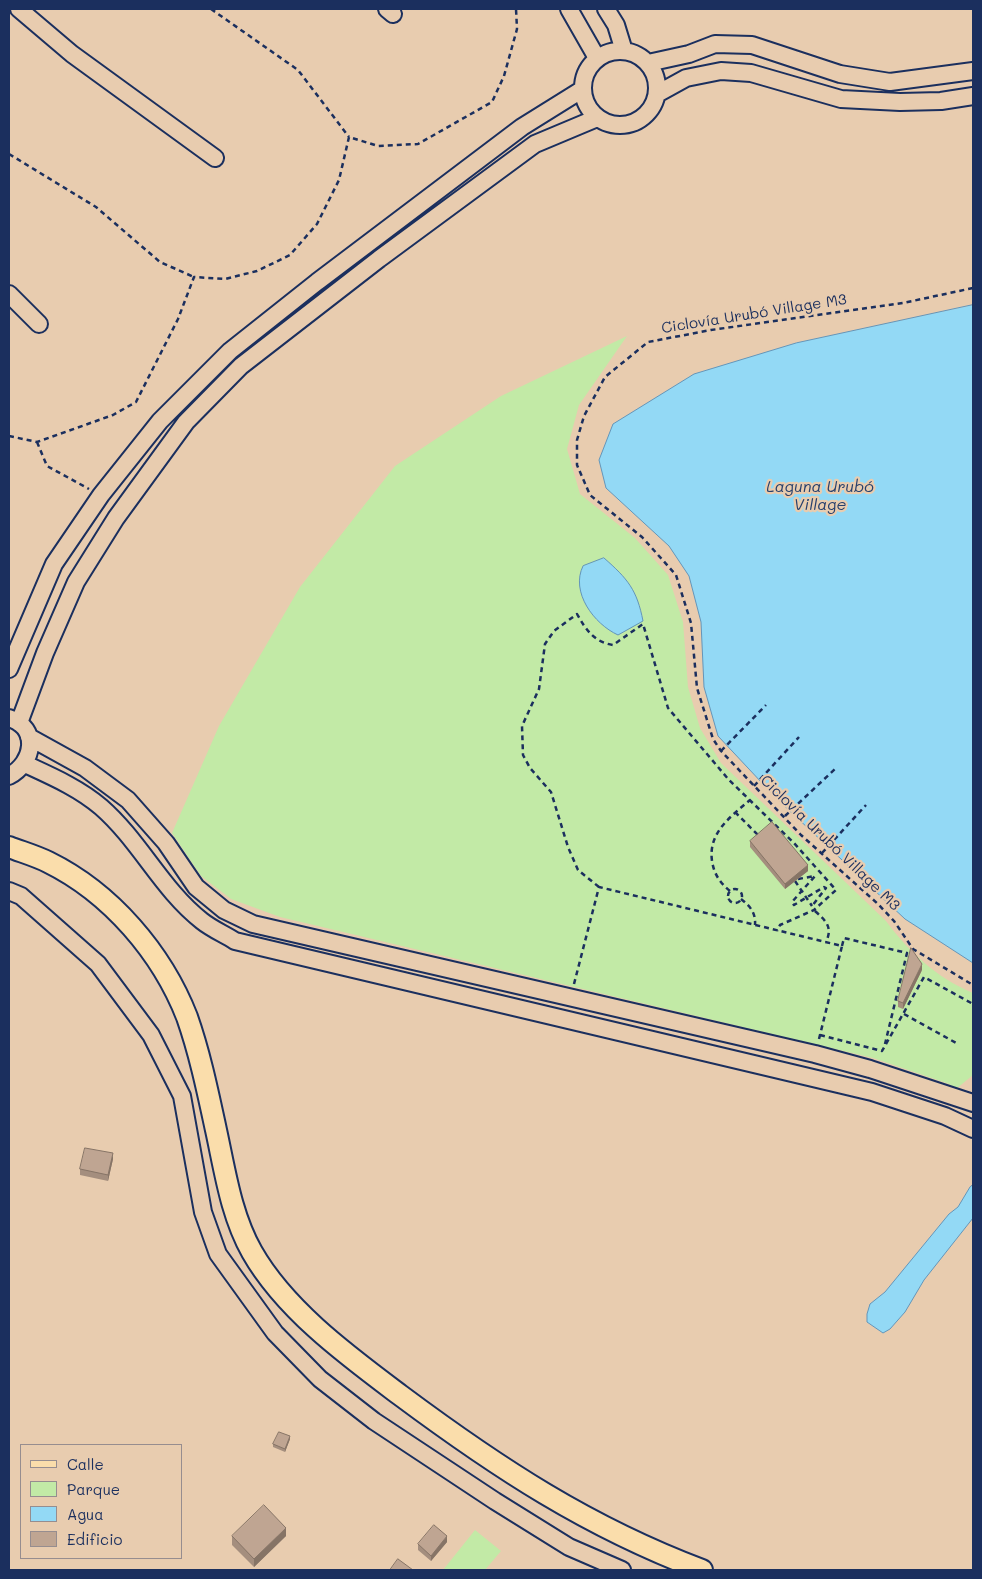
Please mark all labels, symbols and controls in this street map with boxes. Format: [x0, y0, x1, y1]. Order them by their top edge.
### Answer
street label: Ciclovía Urubó Village M3 [660, 290, 848, 338]
water label: Laguna Urubó Village [766, 477, 874, 515]
street label: Ciclovía Urubó Village M3 [756, 772, 904, 914]
legend [20, 1444, 182, 1559]
text: Calle [67, 1454, 104, 1474]
text: Parque [67, 1479, 120, 1499]
text: Agua [67, 1504, 104, 1524]
text: Edificio [67, 1529, 122, 1549]

